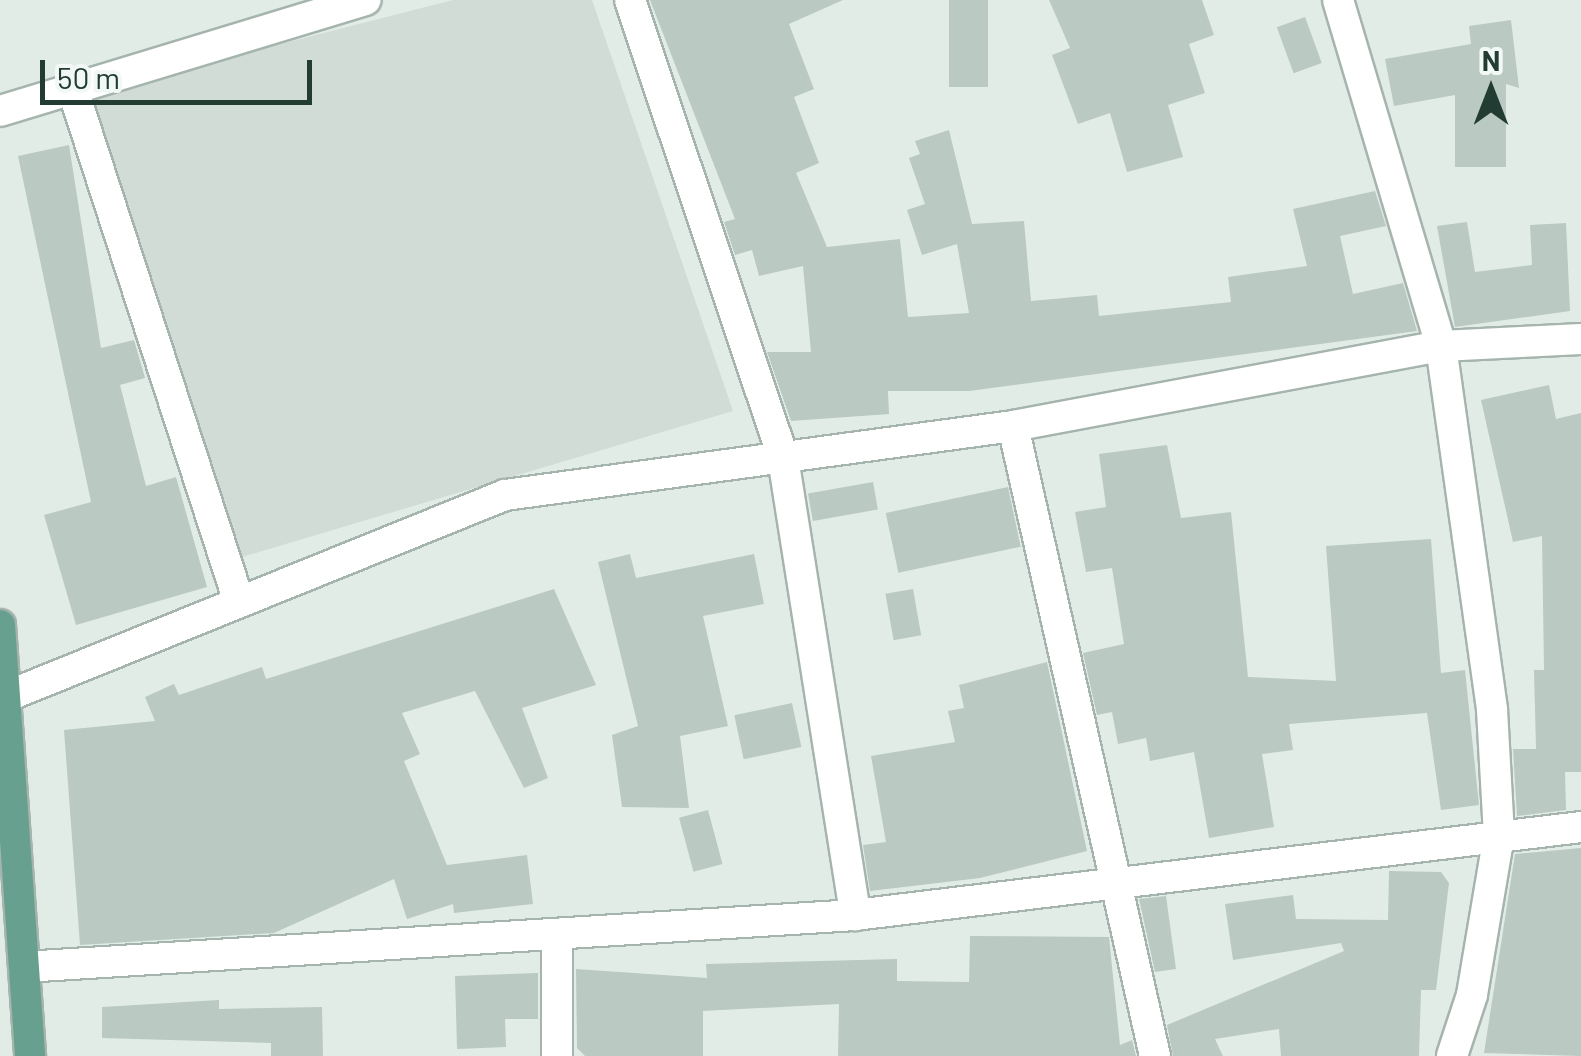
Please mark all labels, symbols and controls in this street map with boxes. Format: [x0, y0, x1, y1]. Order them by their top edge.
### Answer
scale bar [45, 40, 318, 102]
north arrow [1441, 40, 1541, 140]
text: N [1482, 43, 1500, 77]
text: 50 m [57, 59, 120, 95]

